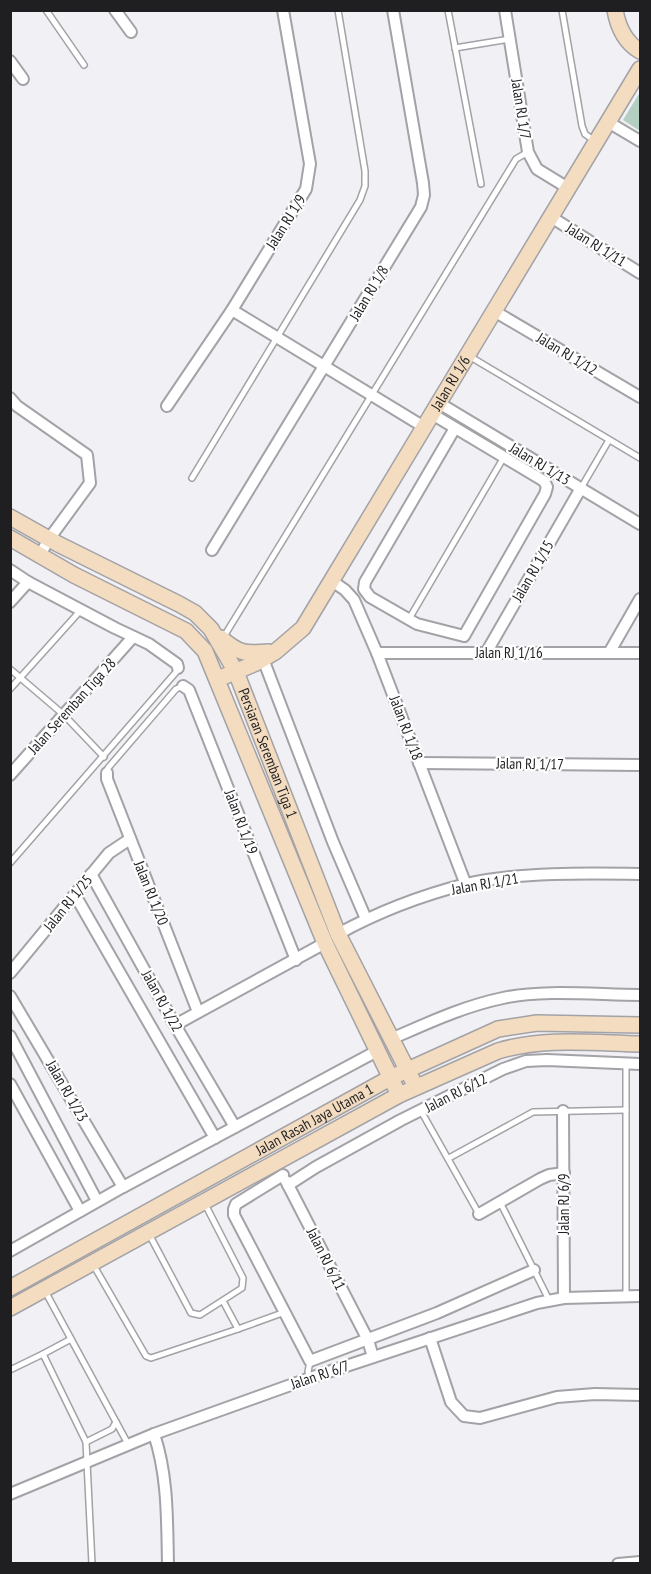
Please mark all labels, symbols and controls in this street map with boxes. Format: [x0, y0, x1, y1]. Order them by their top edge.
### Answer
street label: Jalan RJ 1/7 [507, 76, 536, 140]
street label: Jalan RJ 1/9 [261, 191, 310, 253]
street label: Jalan RJ 1/11 [562, 218, 630, 271]
street label: Jalan RJ 1/8 [344, 262, 392, 325]
street label: Jalan RJ 1/12 [533, 328, 601, 379]
street label: Jalan RJ 1/6 [426, 352, 474, 415]
street label: Jalan RJ 1/13 [506, 438, 574, 489]
street label: Jalan RJ 1/15 [507, 537, 558, 606]
street label: Jalan RJ 1/16 [474, 643, 543, 662]
street label: Jalan Seremban Tiga 28 [23, 654, 120, 758]
street label: Persiaran Seremban Tiga 1 [234, 685, 302, 821]
street label: Jalan RJ 1/18 [385, 692, 427, 763]
street label: Jalan RJ 1/17 [495, 753, 564, 774]
street label: Jalan RJ 1/19 [220, 786, 262, 857]
street label: Jalan RJ 1/20 [130, 857, 173, 928]
street label: Jalan RJ 1/21 [449, 868, 520, 899]
street label: Jalan RJ 1/25 [38, 870, 96, 936]
street label: Jalan RJ 1/22 [137, 966, 187, 1035]
street label: Jalan RJ 1/23 [42, 1056, 93, 1125]
street label: Jalan RJ 6/12 [420, 1069, 490, 1117]
street label: Jalan Rasah Jaya Utama 1 [251, 1079, 376, 1160]
street label: Jalan RJ 6/9 [554, 1174, 573, 1235]
street label: Jalan RJ 6/11 [302, 1223, 350, 1293]
street label: Jalan RJ 6/7 [287, 1356, 352, 1394]

